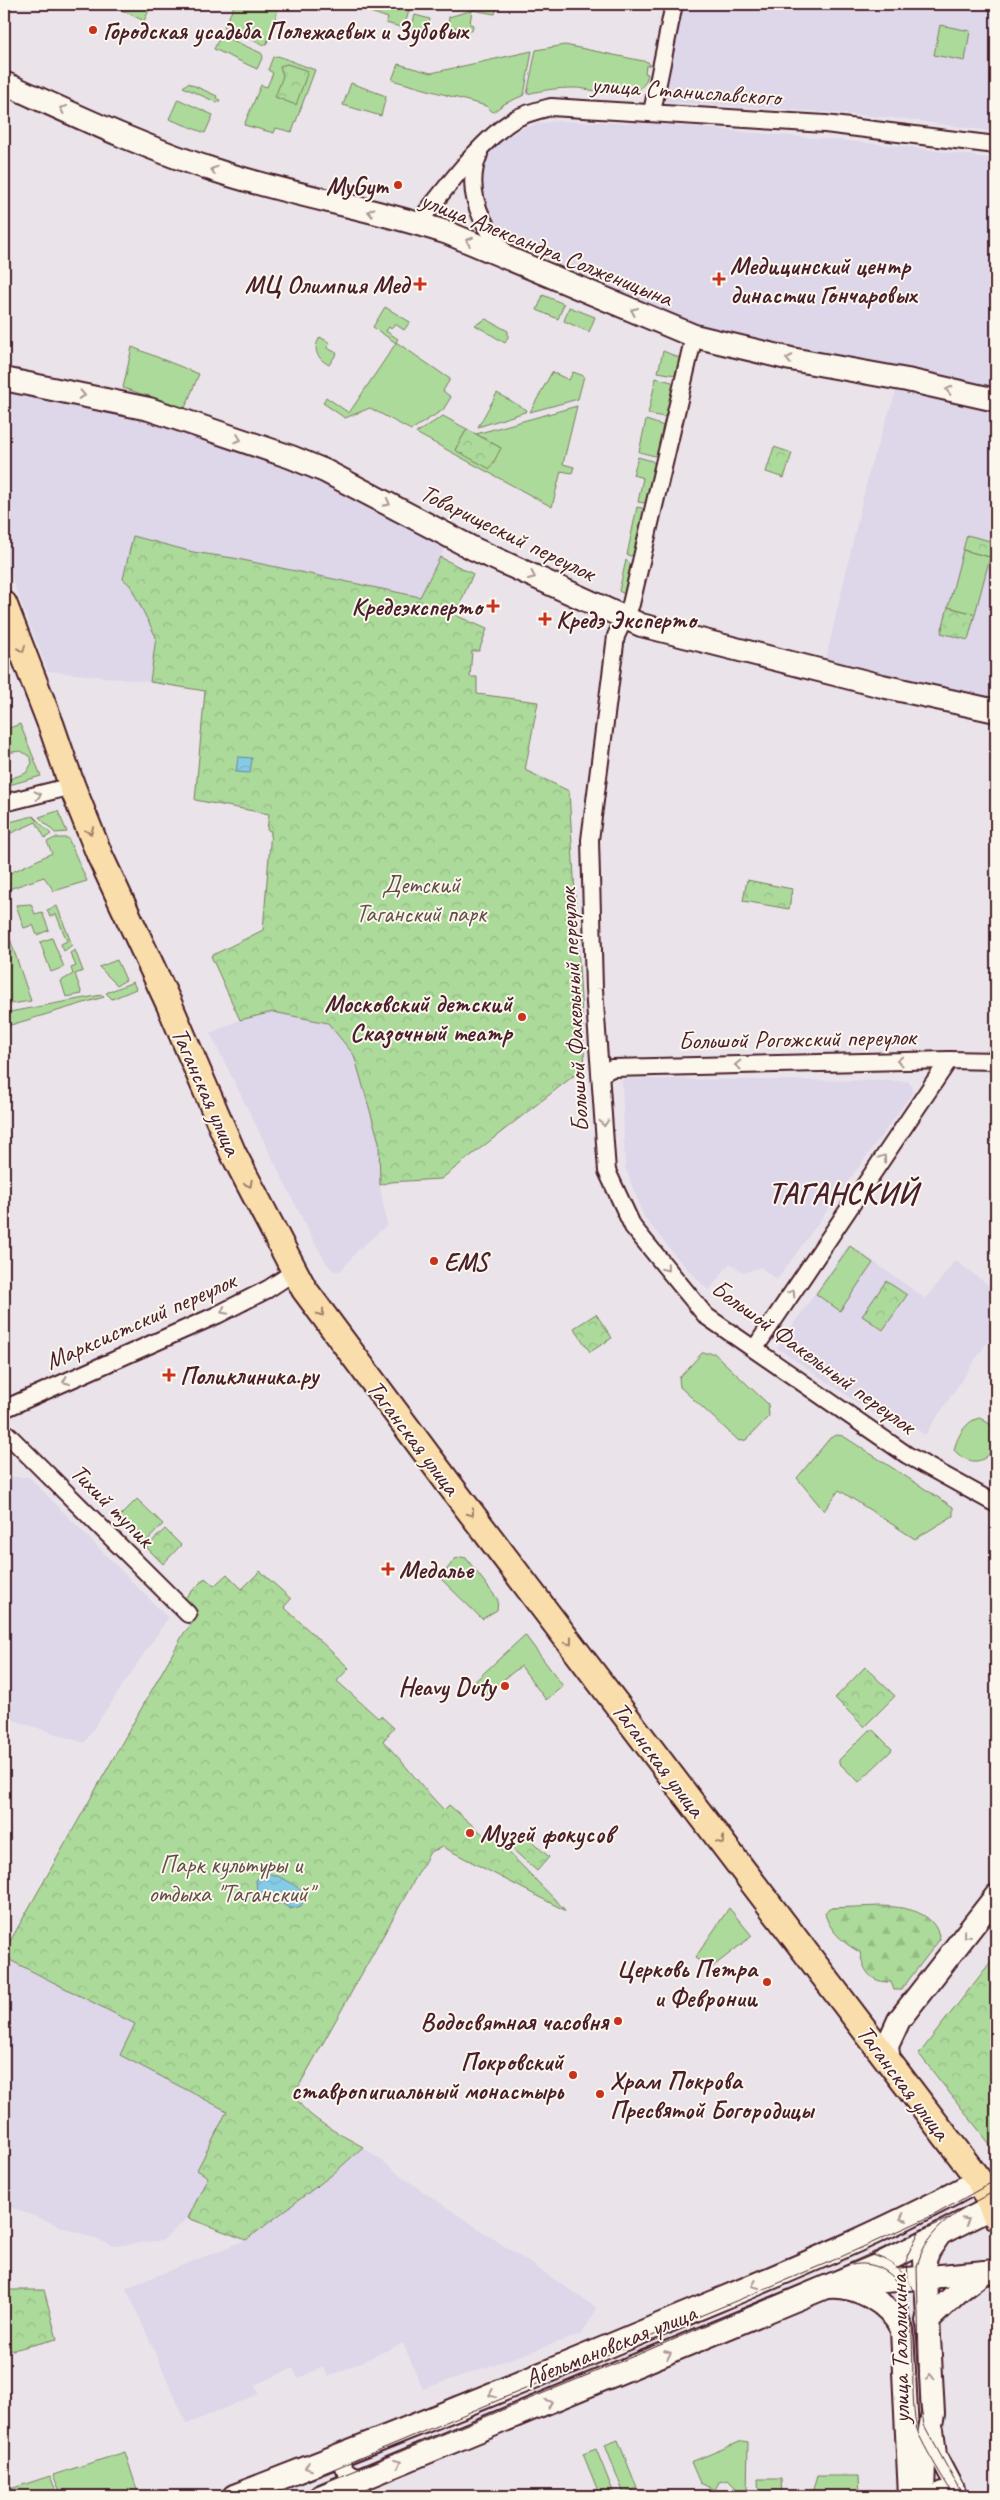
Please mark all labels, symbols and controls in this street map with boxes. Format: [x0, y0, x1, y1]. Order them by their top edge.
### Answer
place label: Городская усадьба Полежаевых и Зубовых [103, 15, 470, 47]
marker: Городская усадьба Полежаевых и Зубовых [87, 24, 99, 36]
street label: улица Станиславского [588, 68, 785, 114]
one-way arrow [59, 105, 68, 116]
one-way arrow [210, 166, 218, 176]
place label: MyGym [326, 170, 390, 202]
marker: MyGym [392, 179, 404, 191]
street label: улица Александра Солженицына [414, 183, 679, 315]
one-way arrow [366, 207, 375, 218]
one-way arrow [465, 237, 473, 247]
place label: Медицинский центр династии Гончаровых [730, 250, 919, 311]
place label: МЦ Олимпия Мед [245, 269, 411, 301]
marker: Медицинский центр династии Гончаровых [712, 272, 726, 286]
marker: МЦ Олимпия Мед [413, 277, 427, 291]
one-way arrow [630, 307, 639, 318]
one-way arrow [785, 354, 794, 365]
one-way arrow [944, 385, 953, 396]
one-way arrow [77, 389, 86, 400]
one-way arrow [233, 434, 242, 444]
street label: Товарищеский переулок [415, 477, 603, 590]
one-way arrow [382, 497, 391, 507]
one-way arrow [527, 569, 536, 580]
place label: Кредеэксперто [351, 591, 484, 623]
marker: Кредеэксперто [486, 599, 500, 613]
place label: Кредэ Эксперто [556, 604, 698, 636]
marker: Кредэ Эксперто [538, 612, 552, 626]
one-way arrow [16, 644, 26, 653]
one-way arrow [33, 790, 41, 800]
one-way arrow [84, 826, 94, 835]
park label: Детский Таганский парк [356, 869, 488, 930]
street label: Большой Факельный переулок [551, 884, 596, 1133]
place label: Московский детский Сказочный театр [324, 988, 514, 1049]
marker: Московский детский Сказочный театр [516, 1011, 528, 1023]
street label: Большой Рогожский переулок [678, 1021, 919, 1057]
street label: Таганская улица [164, 1022, 249, 1162]
one-way arrow [896, 1056, 904, 1066]
one-way arrow [734, 1060, 742, 1070]
one-way arrow [599, 1119, 610, 1127]
one-way arrow [877, 1155, 886, 1164]
district label: ТАГАНСКИЙ [768, 1174, 922, 1212]
one-way arrow [243, 1179, 253, 1188]
place label: EMS [444, 1246, 491, 1278]
marker: EMS [428, 1255, 440, 1267]
one-way arrow [660, 1262, 668, 1271]
street label: Марксистский переулок [40, 1263, 243, 1377]
street label: Большой Факельный переулок [705, 1272, 924, 1443]
one-way arrow [786, 1290, 796, 1299]
one-way arrow [220, 1305, 229, 1315]
one-way arrow [315, 1307, 324, 1316]
place label: Поликлиника.ру [180, 1360, 320, 1392]
marker: Поликлиника.ру [162, 1368, 176, 1382]
street label: Таганская улица [359, 1373, 468, 1504]
one-way arrow [62, 1375, 71, 1386]
street label: Тихий тупик [63, 1457, 163, 1556]
one-way arrow [465, 1507, 474, 1517]
place label: Медалье [399, 1554, 475, 1586]
marker: Медалье [381, 1562, 395, 1576]
one-way arrow [564, 1636, 572, 1645]
place label: Heavy Duty [398, 1671, 497, 1703]
marker: Heavy Duty [499, 1680, 511, 1692]
street label: Таганская улица [604, 1695, 713, 1826]
place label: Музей фокусов [480, 1818, 619, 1850]
marker: Музей фокусов [464, 1827, 476, 1839]
one-way arrow [715, 1835, 724, 1845]
park label: Парк культуры и отдыха "Таганский" [148, 1849, 319, 1910]
one-way arrow [963, 1929, 972, 1938]
place label: Церковь Петра и Февронии [617, 1953, 759, 2014]
marker: Церковь Петра и Февронии [761, 1976, 773, 1988]
place label: Водосвятная часовня [420, 2006, 610, 2038]
marker: Водосвятная часовня [612, 2015, 624, 2027]
street label: Таганская улица [849, 2018, 958, 2149]
place label: Покровский ставропигиальный монастырь [291, 2046, 565, 2107]
place label: Храм Покрова Пресвятой Богородицы [610, 2065, 815, 2126]
marker: Покровский ставропигиальный монастырь [567, 2069, 579, 2081]
marker: Храм Покрова Пресвятой Богородицы [594, 2088, 606, 2100]
one-way arrow [899, 2212, 908, 2222]
one-way arrow [961, 2217, 970, 2227]
street label: улица Талалихина [883, 2272, 917, 2426]
one-way arrow [751, 2279, 760, 2289]
street label: Абельмановская улица [520, 2296, 703, 2395]
one-way arrow [663, 2349, 672, 2360]
one-way arrow [925, 2373, 936, 2381]
one-way arrow [488, 2388, 497, 2398]
one-way arrow [544, 2398, 553, 2409]
one-way arrow [393, 2459, 402, 2470]
one-way arrow [305, 2462, 313, 2472]

